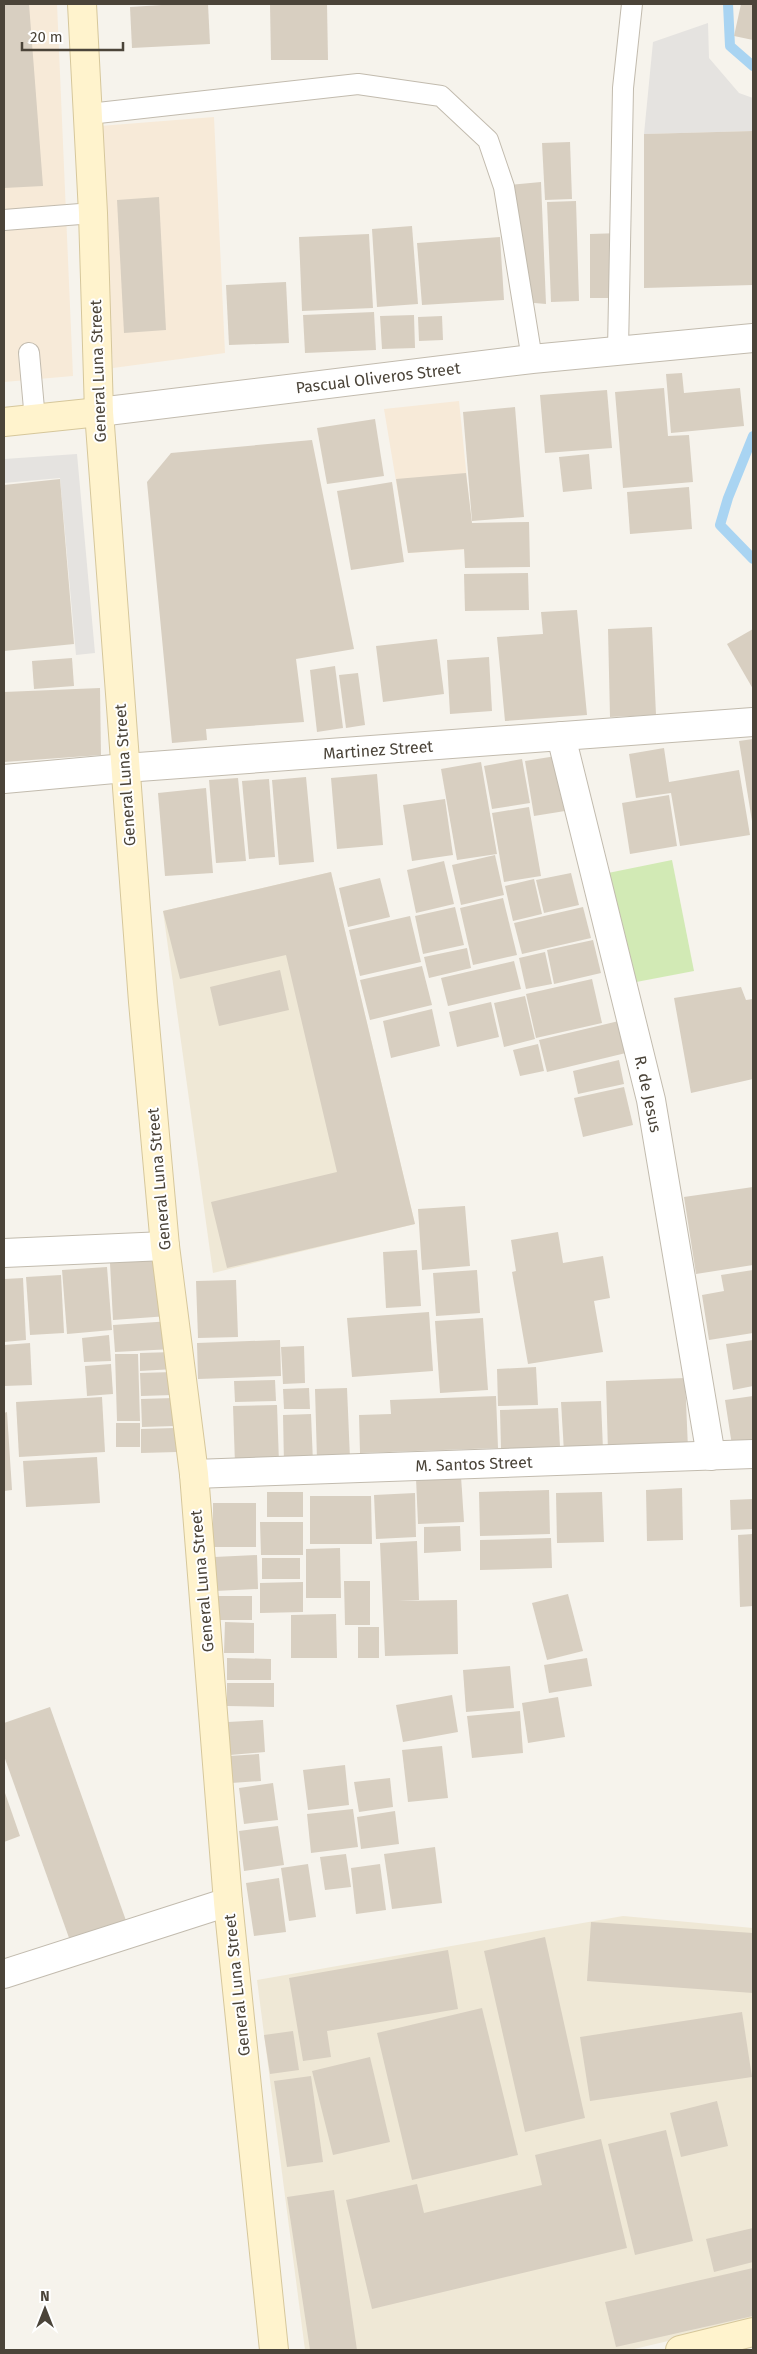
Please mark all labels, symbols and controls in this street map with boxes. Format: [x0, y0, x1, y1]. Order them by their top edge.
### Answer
scale bar [22, 20, 124, 52]
text: 20 m [30, 28, 63, 46]
street label: General Luna Street [86, 299, 110, 443]
street label: Pascual Oliveros Street [295, 358, 462, 398]
street label: General Luna Street [111, 703, 139, 847]
street label: Martinez Street [322, 737, 434, 763]
street label: R. de Jesus [631, 1054, 665, 1134]
street label: General Luna Street [143, 1107, 175, 1251]
street label: M. Santos Street [415, 1452, 533, 1476]
street label: General Luna Street [186, 1509, 218, 1653]
street label: General Luna Street [220, 1913, 254, 2057]
north arrow [20, 2284, 70, 2334]
text: N [40, 2288, 50, 2305]

